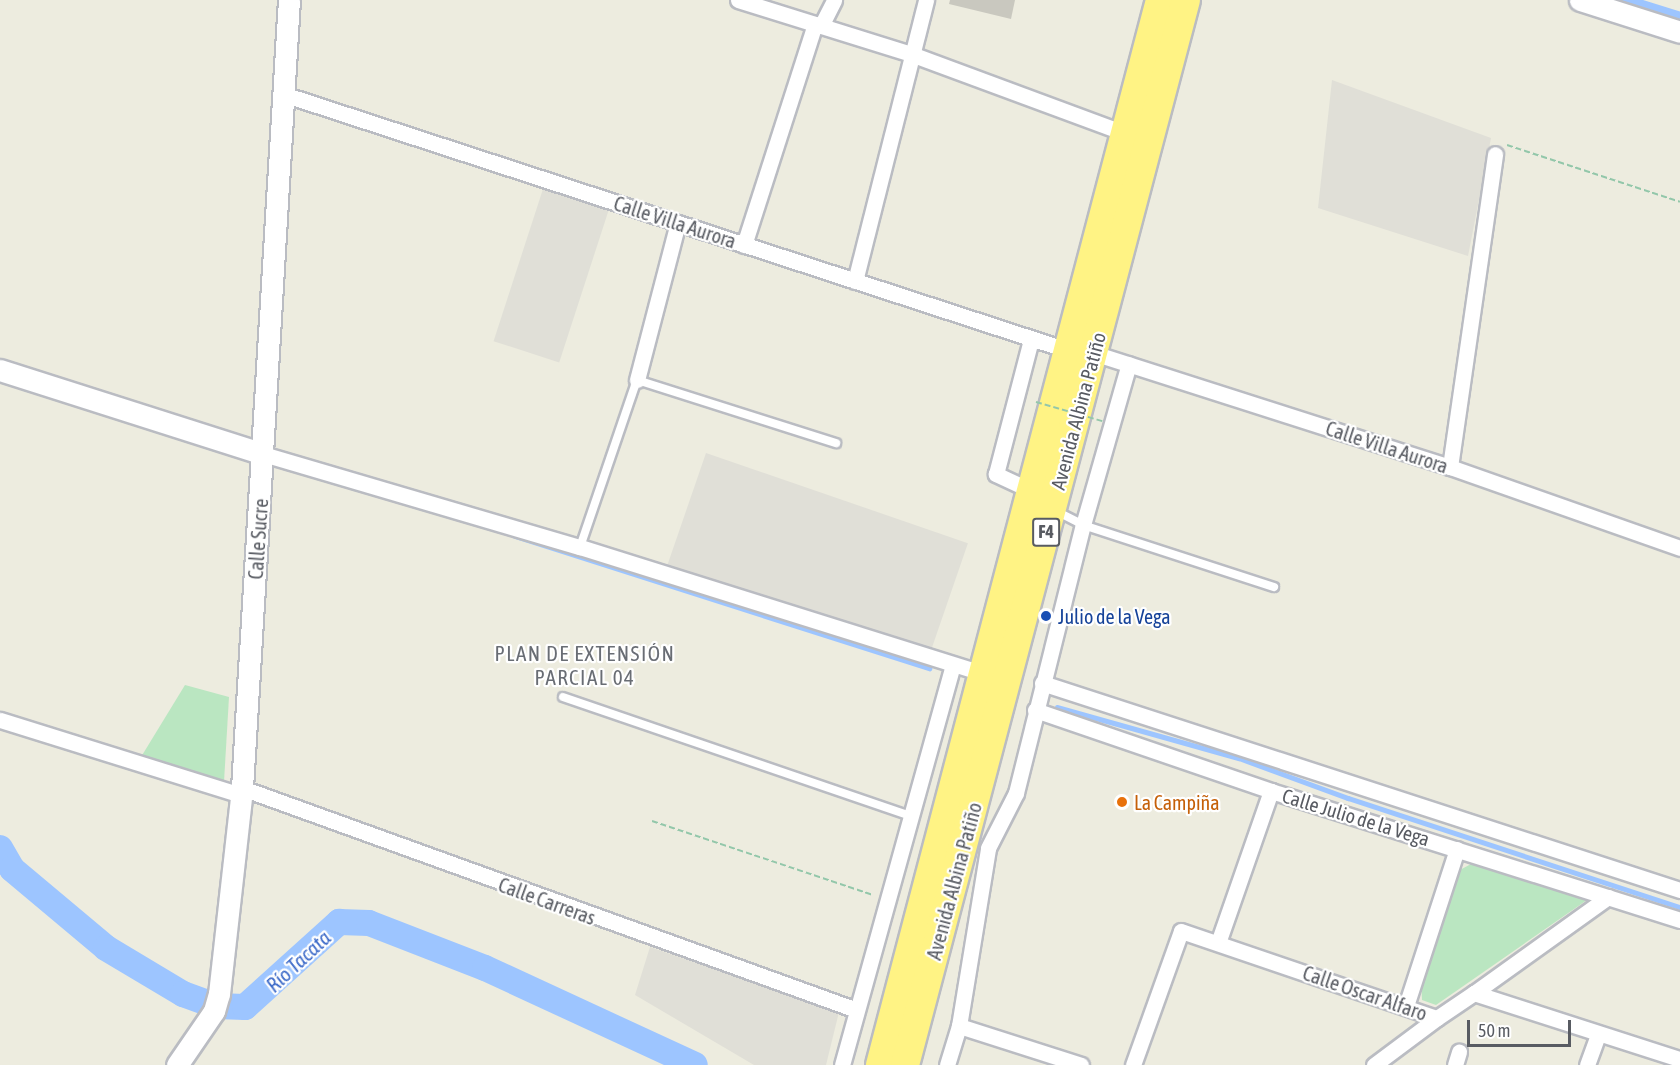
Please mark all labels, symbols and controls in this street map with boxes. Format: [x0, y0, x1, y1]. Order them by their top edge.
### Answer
street label: Calle Villa Aurora [611, 191, 739, 253]
street label: Avenida Albina Patiño [1045, 330, 1111, 492]
street label: Calle Villa Aurora [1323, 416, 1451, 478]
street label: Calle Sucre [243, 498, 273, 580]
road number: F4 [1031, 517, 1061, 547]
place label: Julio de la Vega [1058, 604, 1171, 628]
marker: Julio de la Vega [1039, 609, 1053, 623]
district label: PLAN DE EXTENSIÓN PARCIAL 04 [495, 640, 675, 690]
street label: Calle Julio de la Vega [1279, 783, 1433, 851]
place label: La Campiña [1134, 790, 1220, 814]
marker: La Campiña [1115, 795, 1129, 809]
street label: Avenida Albina Patiño [921, 800, 987, 962]
street label: Calle Carreras [495, 872, 599, 930]
water label: Río Tacata [261, 925, 335, 997]
street label: Calle Oscar Alfaro [1300, 961, 1430, 1025]
scale bar [1470, 1008, 1574, 1046]
text: 50 m [1478, 1020, 1510, 1041]

